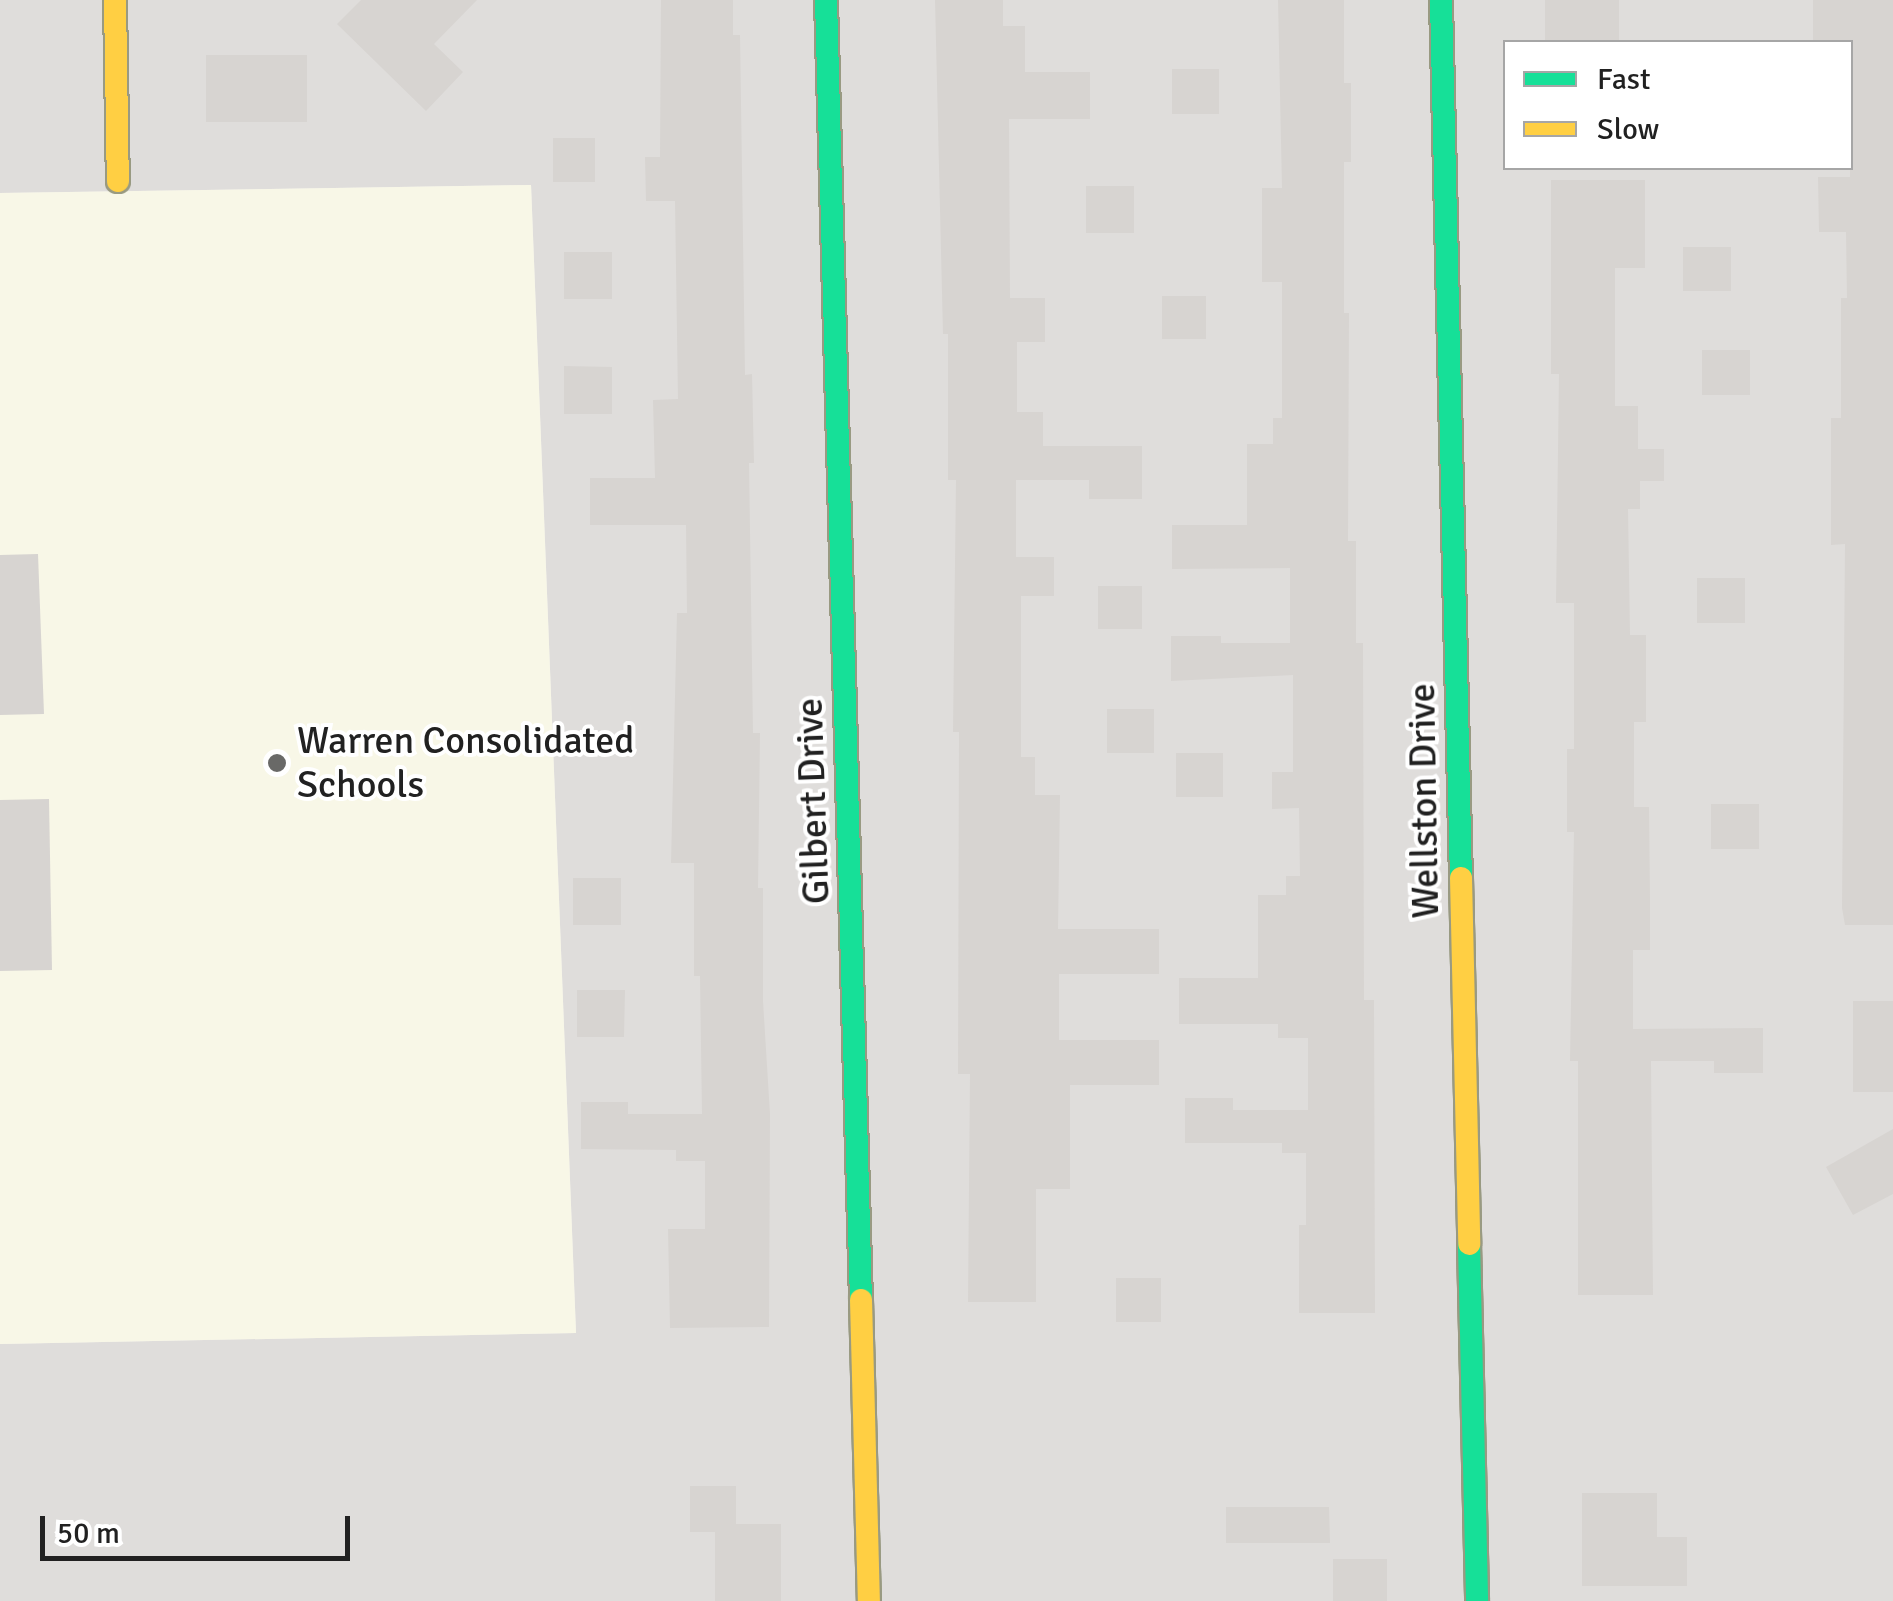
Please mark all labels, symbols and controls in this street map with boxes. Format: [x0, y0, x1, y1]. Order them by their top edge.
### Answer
legend [1503, 40, 1853, 170]
text: Fast [1597, 61, 1650, 98]
text: Slow [1597, 111, 1659, 148]
street label: Wellston Drive [1399, 683, 1449, 919]
street label: Gilbert Drive [787, 697, 839, 905]
place label: Warren Consolidated Schools [297, 718, 634, 808]
marker: Warren Consolidated Schools [266, 752, 288, 774]
scale bar [45, 1496, 355, 1558]
text: 50 m [57, 1515, 120, 1552]

